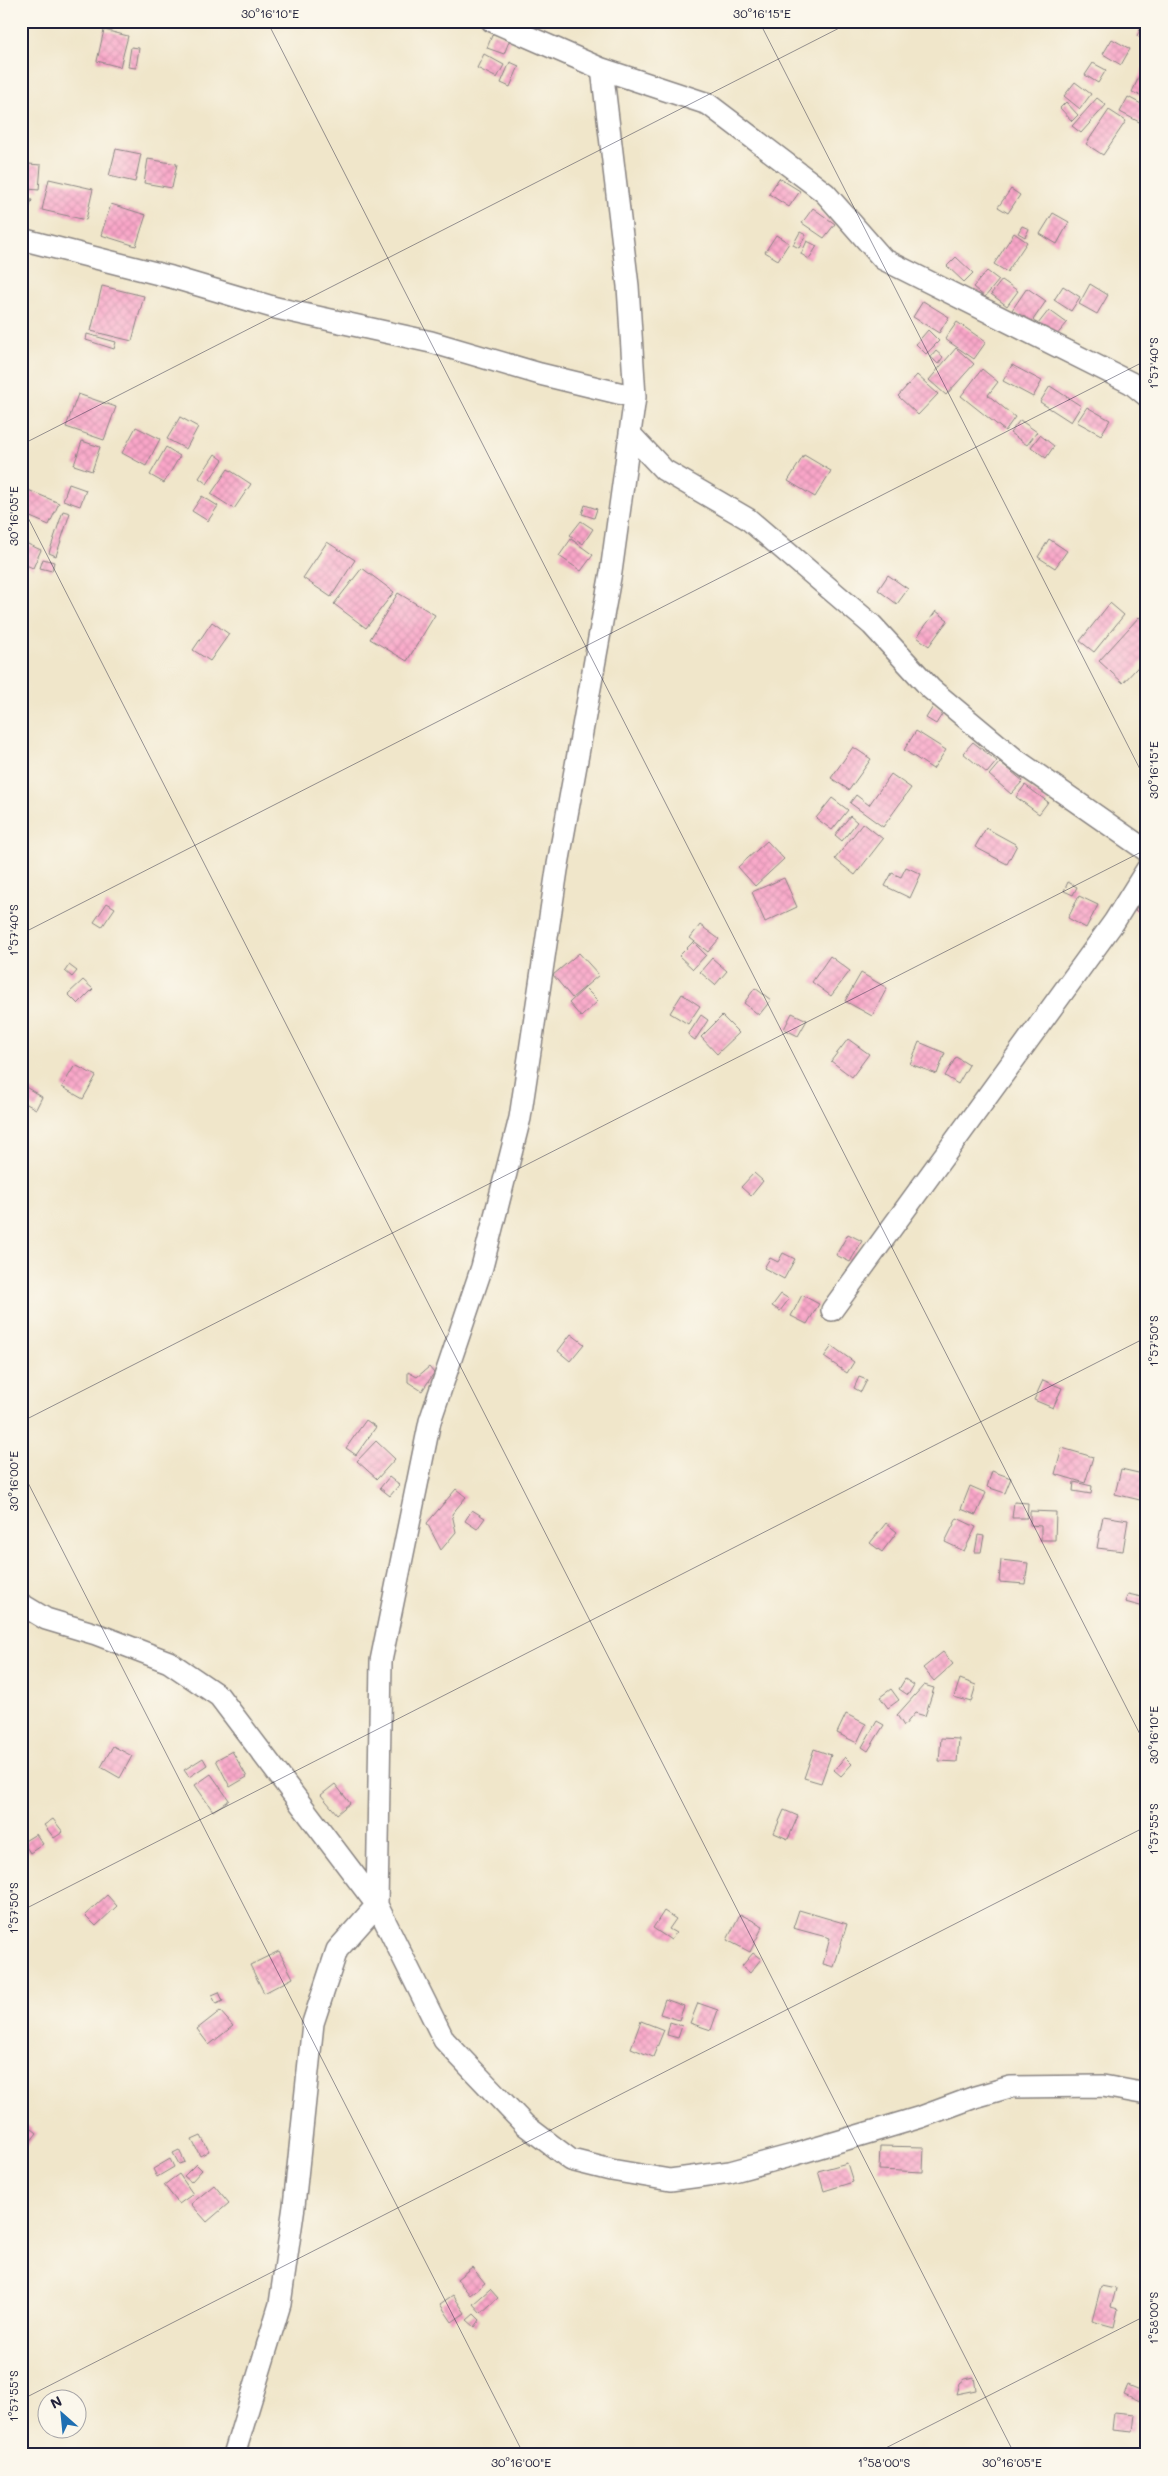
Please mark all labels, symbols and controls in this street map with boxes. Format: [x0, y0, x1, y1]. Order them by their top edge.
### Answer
text: 30°16'10"E [241, 5, 299, 21]
text: 30°16'15"E [733, 5, 791, 21]
text: 1°57'40"S [1145, 337, 1161, 389]
text: 30°16'05"E [5, 486, 21, 546]
text: 30°16'15"E [1145, 741, 1161, 799]
text: 1°57'40"S [5, 904, 21, 956]
text: 1°57'50"S [1145, 1315, 1161, 1367]
text: 30°16'00"E [5, 1451, 21, 1511]
text: 30°16'10"E [1145, 1706, 1161, 1764]
text: 1°57'55"S [1145, 1803, 1161, 1855]
text: 1°57'50"S [5, 1882, 21, 1934]
text: 1°58'00"S [1145, 2291, 1161, 2344]
text: 1°57'55"S [5, 2370, 21, 2422]
north arrow [38, 2388, 88, 2438]
text: N [47, 2391, 65, 2413]
text: 30°16'00"E [491, 2454, 551, 2470]
text: 1°58'00"S [858, 2454, 911, 2470]
text: 30°16'05"E [982, 2454, 1042, 2470]

